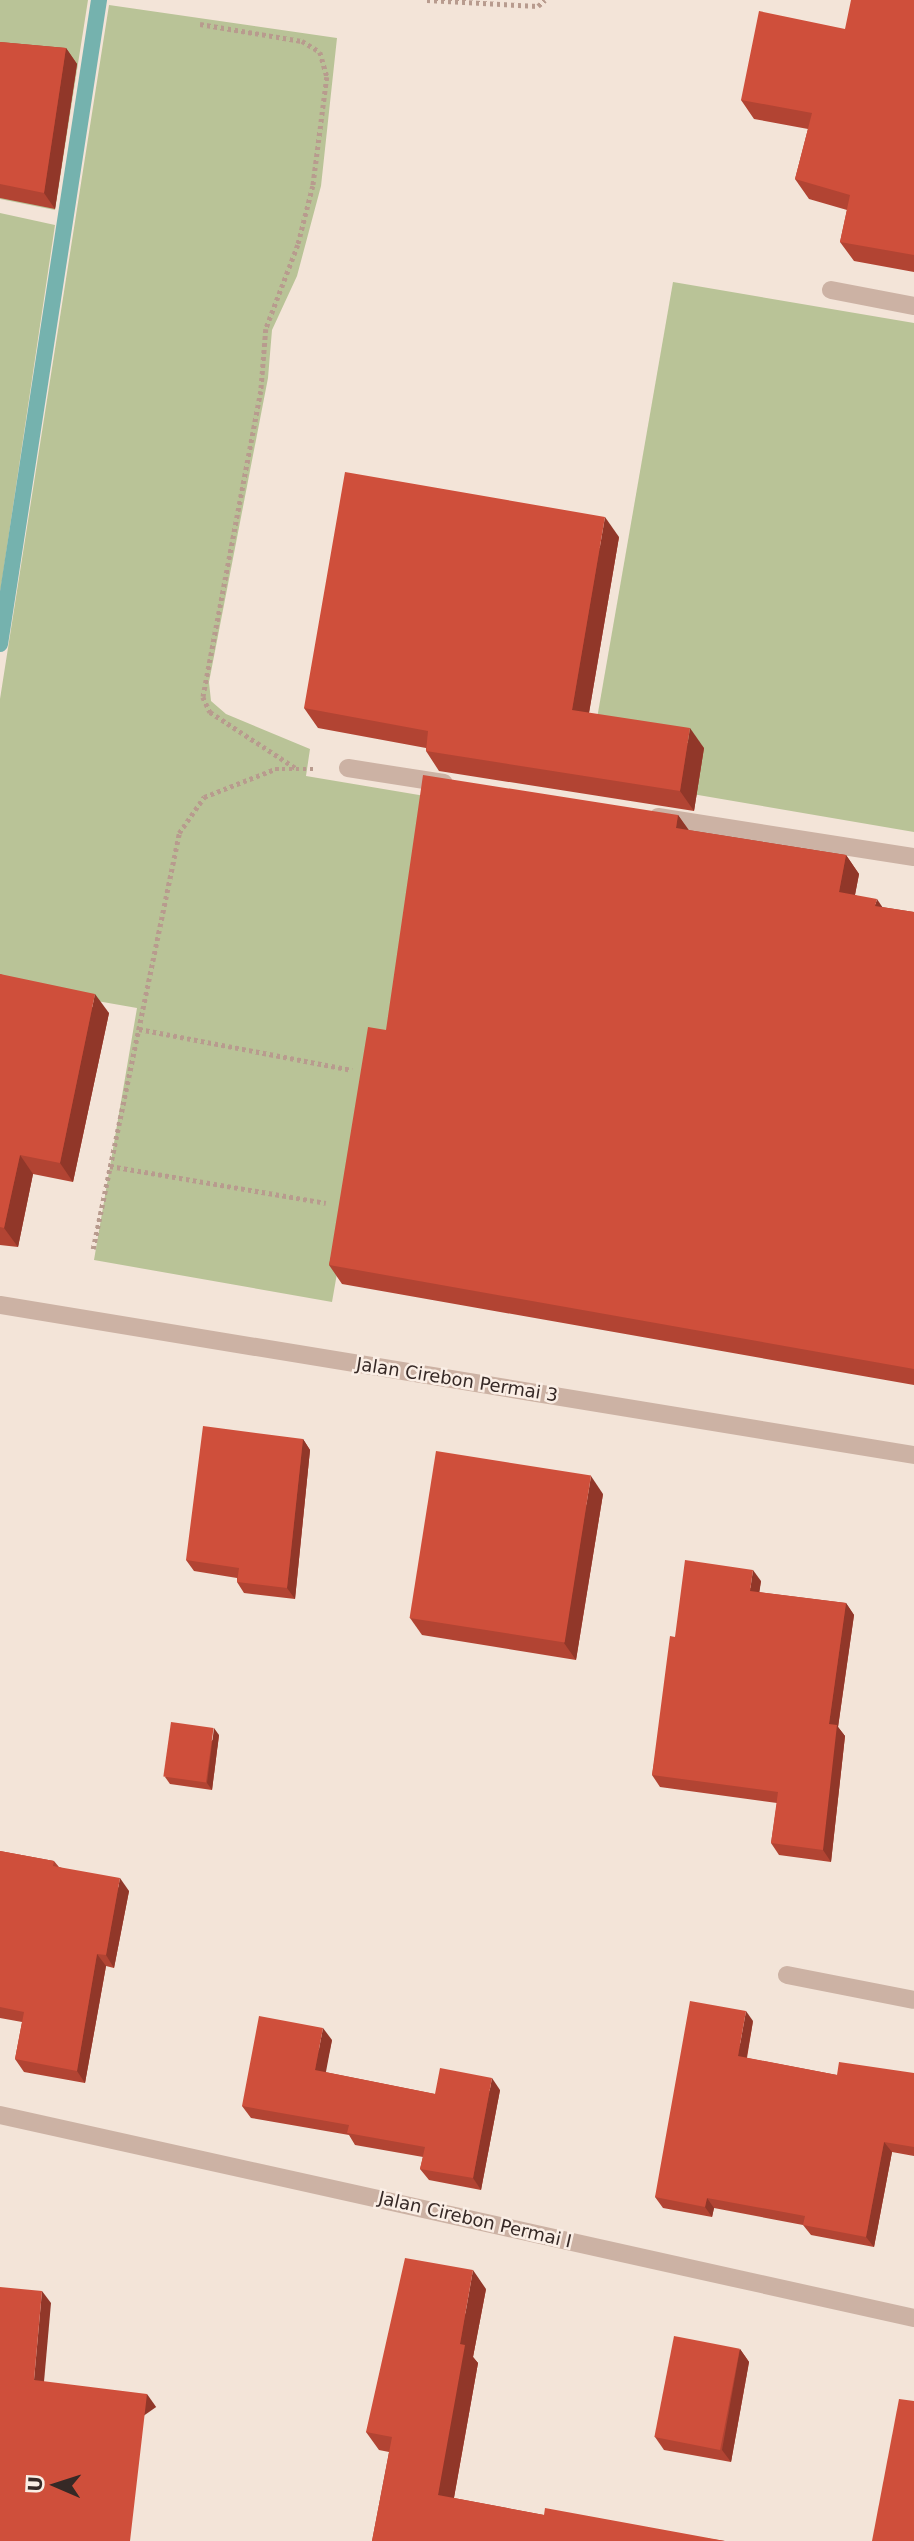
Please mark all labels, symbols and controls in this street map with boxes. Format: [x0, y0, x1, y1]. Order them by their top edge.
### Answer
street label: Jalan Cirebon Permai 3 [355, 1353, 559, 1407]
street label: Jalan Cirebon Permai I [376, 2187, 574, 2253]
north arrow [21, 2450, 91, 2520]
text: U [24, 2476, 46, 2492]

